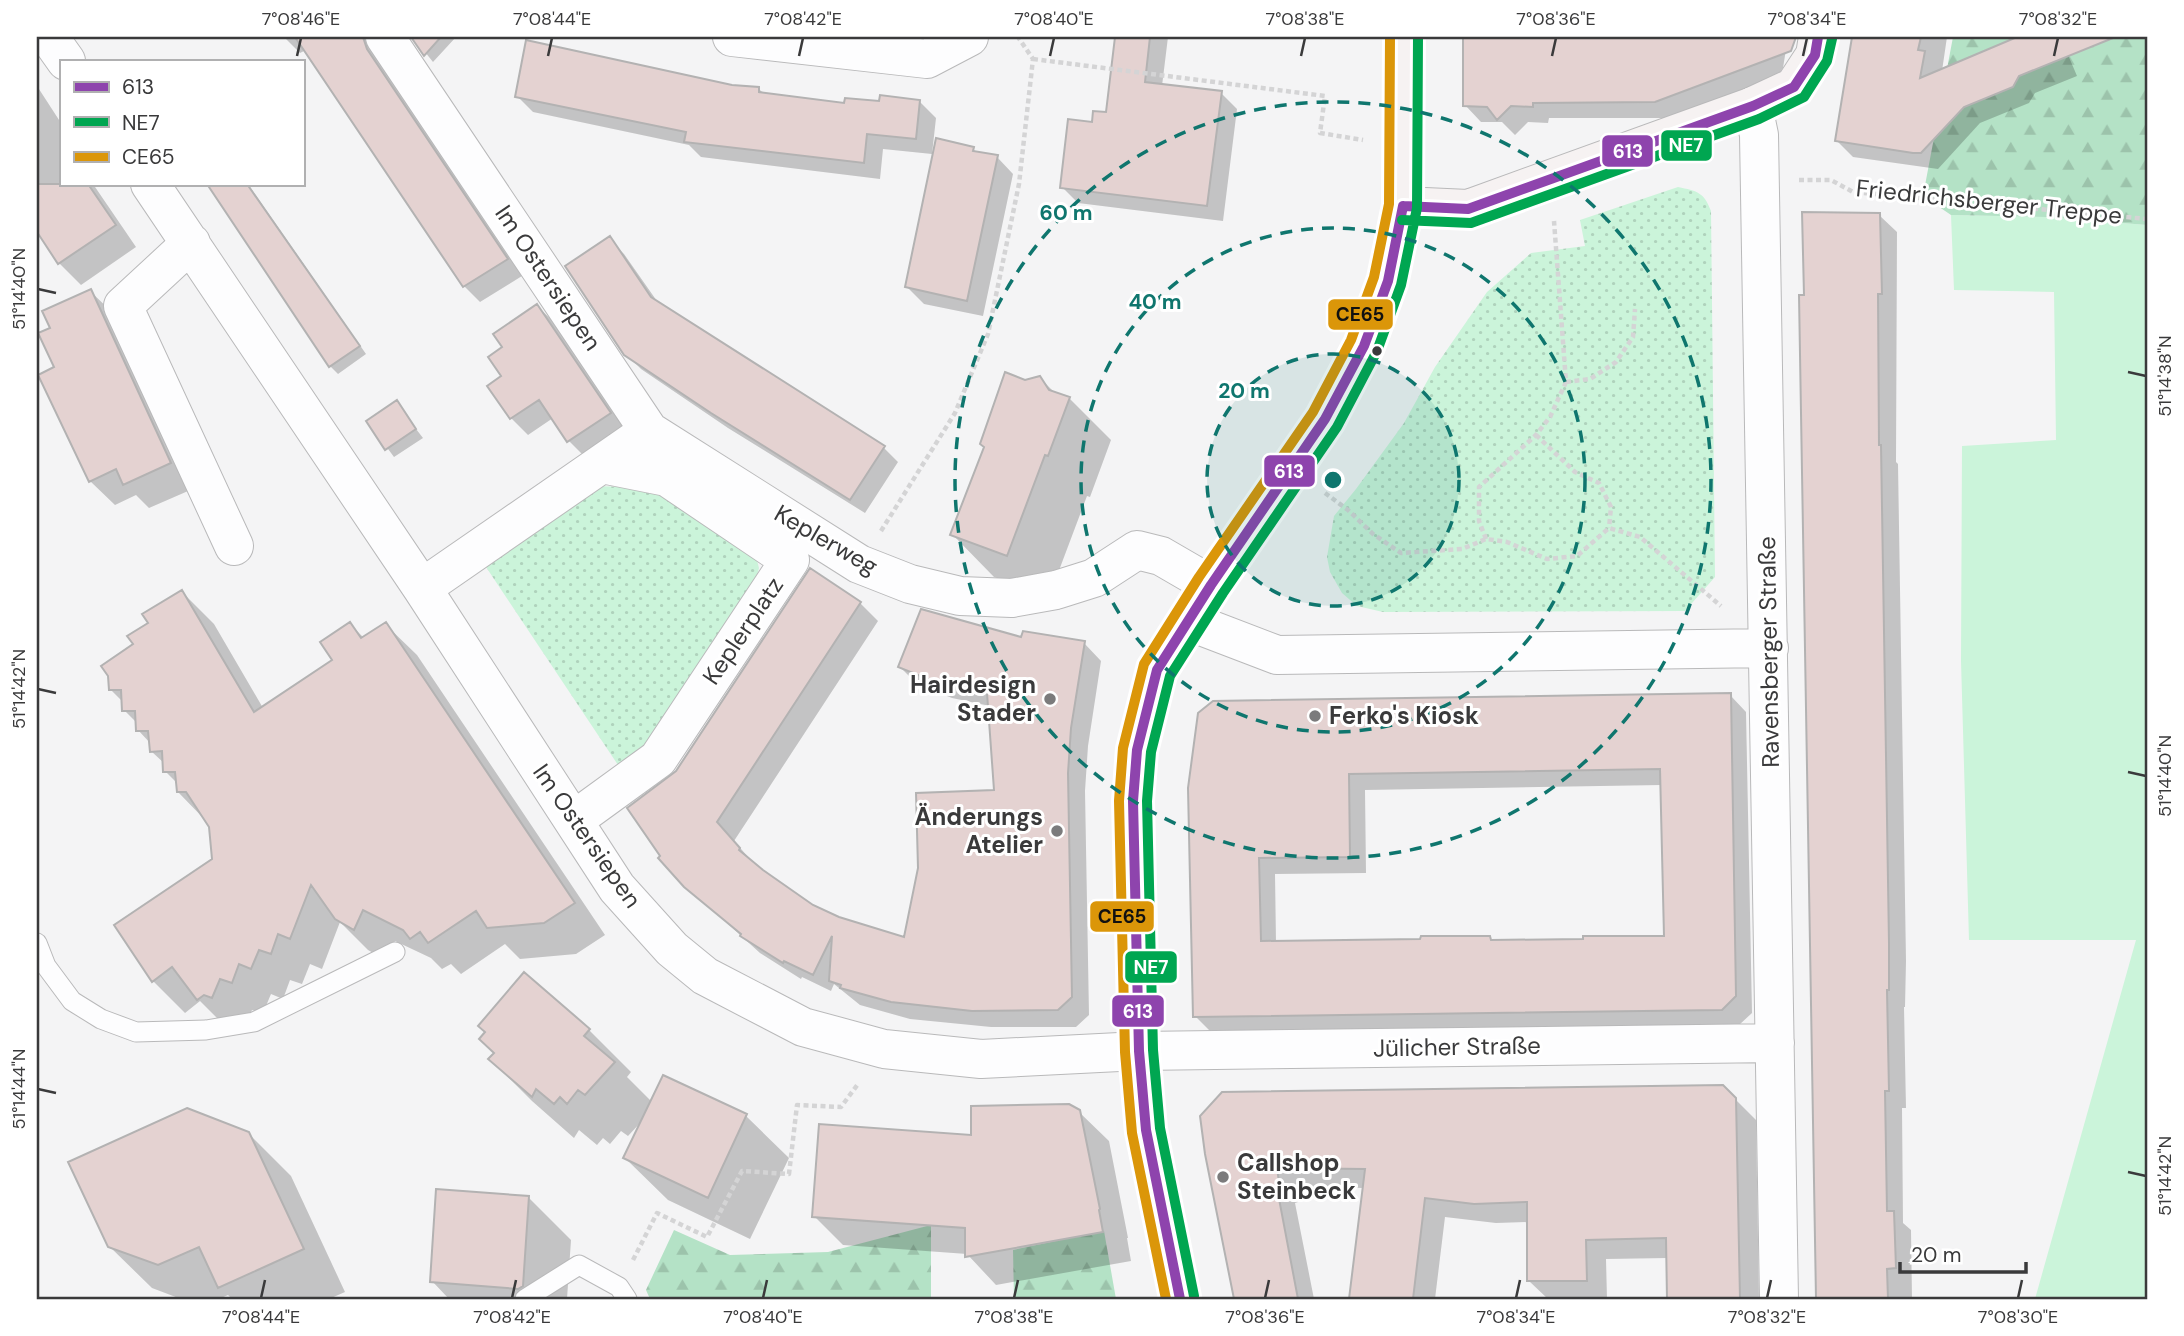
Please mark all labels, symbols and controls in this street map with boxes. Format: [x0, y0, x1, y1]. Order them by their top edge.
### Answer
text: 7°08'46"E [262, 7, 340, 31]
text: 7°08'44"E [513, 7, 591, 31]
text: 7°08'42"E [764, 7, 842, 31]
text: 7°08'40"E [1014, 7, 1094, 31]
text: 7°08'38"E [1266, 7, 1344, 31]
text: 7°08'36"E [1516, 7, 1596, 31]
text: 7°08'34"E [1768, 7, 1846, 31]
text: 7°08'32"E [2019, 7, 2097, 31]
legend [60, 60, 304, 186]
text: 613 [122, 73, 154, 101]
text: NE7 [122, 109, 160, 137]
line badge: NE7 [1660, 129, 1713, 162]
text: NE7 [1668, 133, 1704, 158]
line badge: 613 [1601, 134, 1654, 168]
text: 613 [1613, 139, 1643, 164]
text: CE65 [122, 143, 175, 171]
street label: Friedrichsberger Treppe [1855, 172, 2124, 231]
street label: Im Ostersiepen [488, 199, 608, 356]
text: 60 m [1040, 199, 1092, 227]
text: 51°14'40"N [7, 248, 31, 330]
text: 40 m [1128, 288, 1182, 316]
line badge: CE65 [1327, 298, 1394, 331]
text: CE65 [1336, 302, 1384, 327]
text: 51°14'38"N [2153, 335, 2177, 417]
unlabelled marker [1370, 344, 1384, 358]
text: 20 m [1218, 377, 1270, 405]
line badge: 613 [1263, 454, 1316, 488]
text: 613 [1274, 459, 1304, 484]
centre of rings [1321, 468, 1345, 492]
street label: Keplerweg [769, 498, 884, 582]
street label: Ravensberger Straße [1751, 536, 1786, 768]
street label: Keplerplatz [695, 571, 790, 690]
text: 51°14'42"N [7, 649, 31, 729]
place label: Hairdesign Stader [910, 669, 1036, 728]
marker: Hairdesign Stader [1042, 691, 1058, 707]
place label: Ferko's Kiosk [1329, 700, 1479, 731]
marker: Ferko's Kiosk [1307, 708, 1323, 724]
text: 51°14'40"N [2153, 735, 2177, 817]
street label: Im Ostersiepen [526, 758, 649, 914]
place label: Änderungs Atelier [915, 801, 1043, 860]
marker: Änderungs Atelier [1049, 823, 1065, 839]
line badge: CE65 [1089, 900, 1155, 933]
text: CE65 [1098, 904, 1146, 929]
line badge: NE7 [1124, 950, 1178, 984]
text: NE7 [1133, 955, 1169, 980]
line badge: 613 [1111, 994, 1165, 1028]
text: 613 [1123, 999, 1153, 1024]
street label: Jülicher Straße [1373, 1030, 1541, 1063]
text: 51°14'44"N [7, 1049, 31, 1129]
text: 51°14'42"N [2153, 1136, 2177, 1216]
place label: Callshop Steinbeck [1237, 1147, 1356, 1206]
marker: Callshop Steinbeck [1215, 1169, 1231, 1185]
scale bar [1900, 1231, 2026, 1275]
text: 20 m [1911, 1241, 1962, 1269]
text: 7°08'44"E [222, 1305, 300, 1329]
text: 7°08'42"E [473, 1305, 551, 1329]
text: 7°08'40"E [723, 1305, 803, 1329]
text: 7°08'38"E [975, 1305, 1053, 1329]
text: 7°08'36"E [1225, 1305, 1305, 1329]
text: 7°08'34"E [1477, 1305, 1555, 1329]
text: 7°08'32"E [1728, 1305, 1806, 1329]
text: 7°08'30"E [1978, 1305, 2058, 1329]

